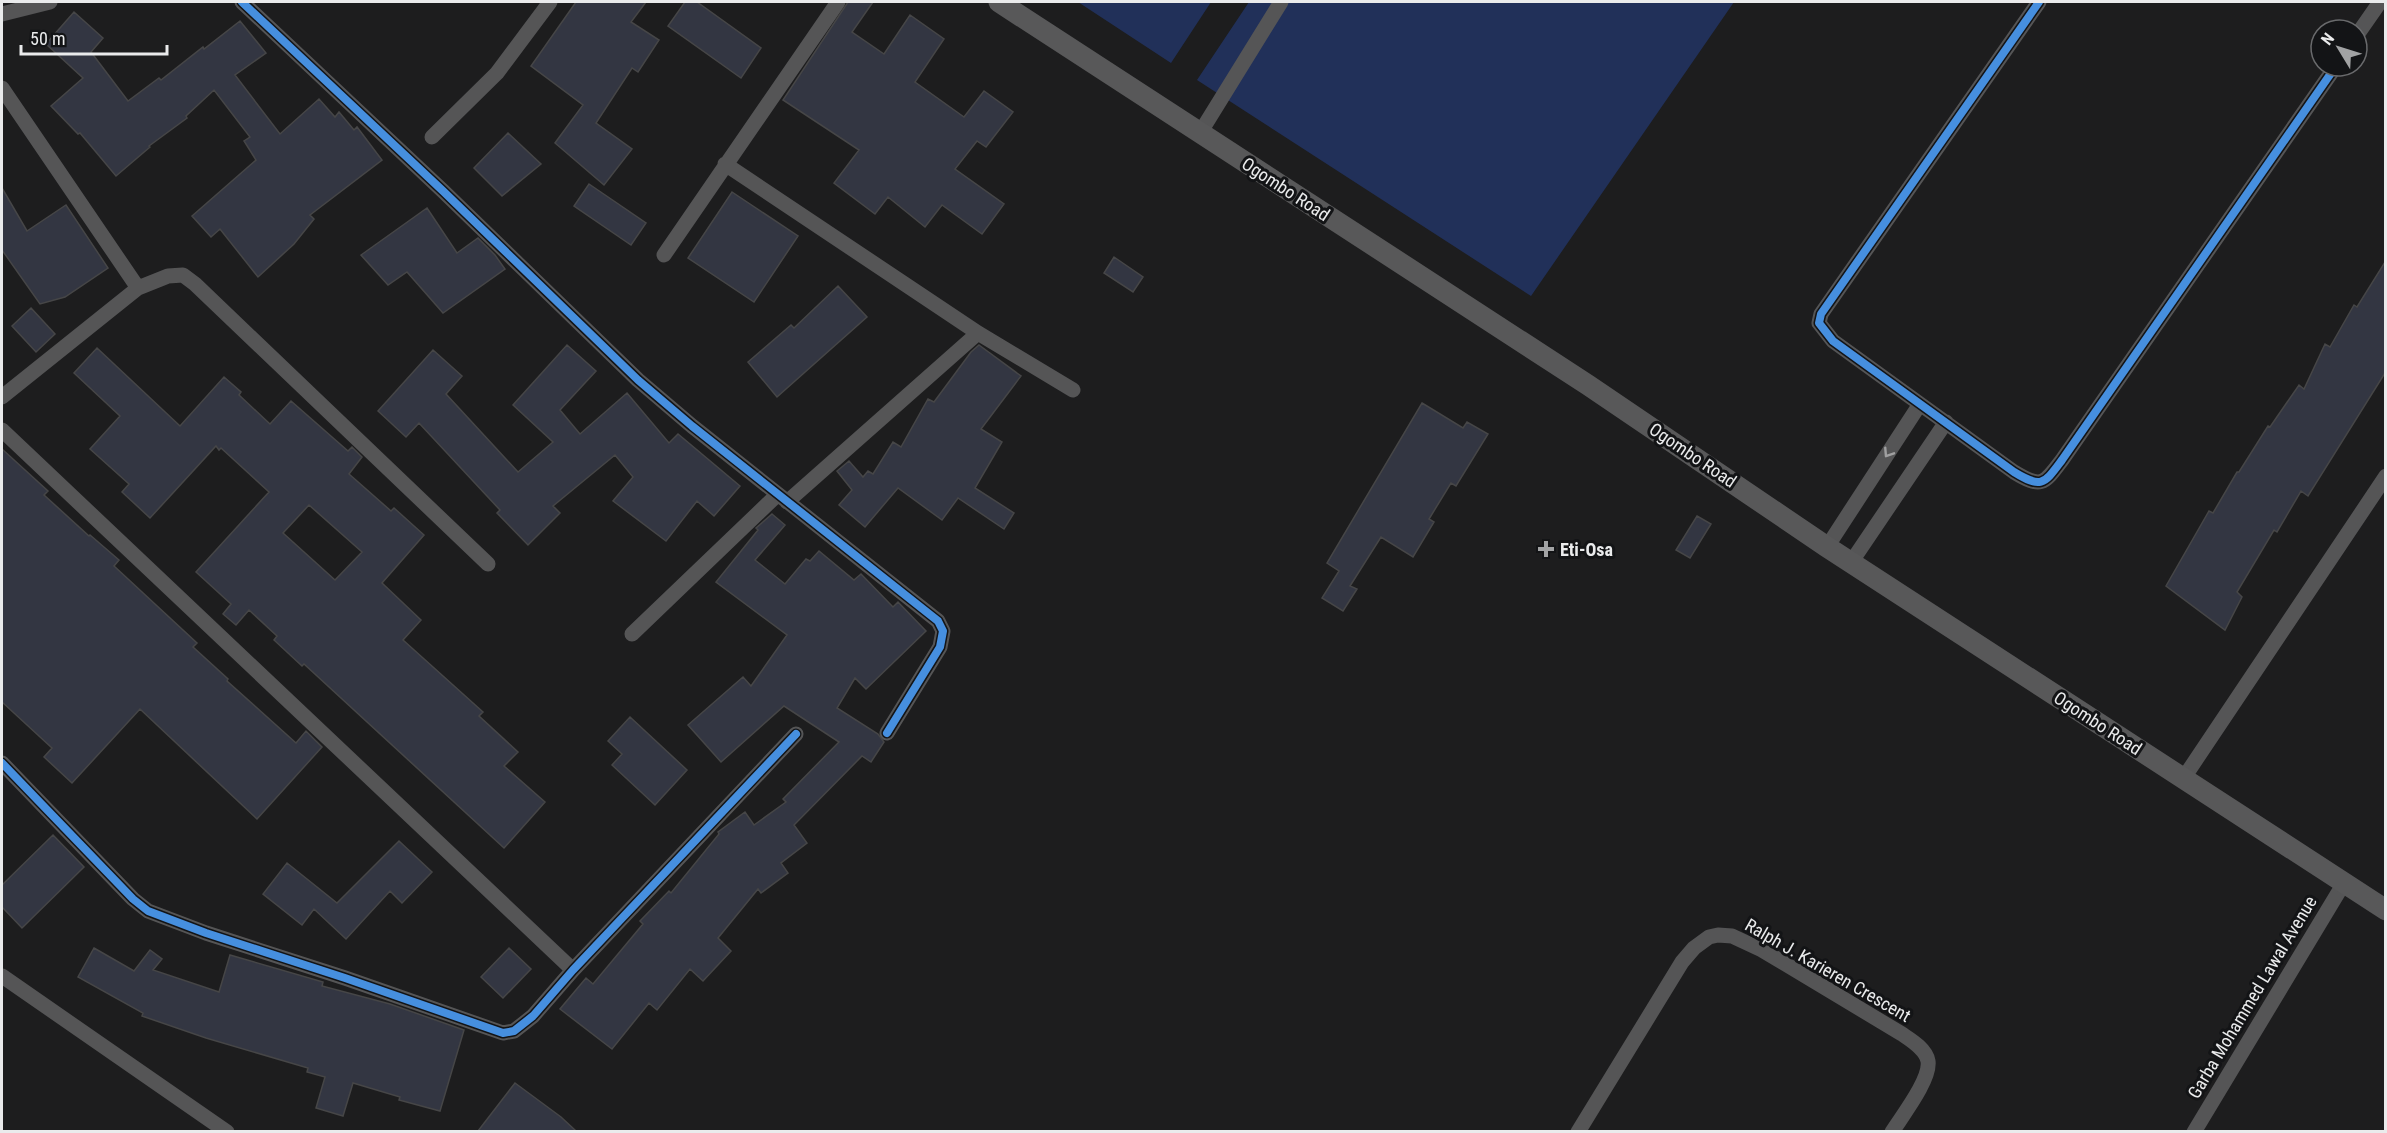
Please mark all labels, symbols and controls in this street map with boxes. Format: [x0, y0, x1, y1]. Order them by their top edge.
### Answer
scale bar [21, 18, 166, 56]
north arrow [2309, 18, 2369, 78]
text: 50 m [30, 28, 65, 49]
text: N [2317, 29, 2338, 49]
street label: Ogombo Road [1238, 153, 1334, 225]
street label: Ogombo Road [1645, 418, 1741, 492]
one-way arrow [1884, 446, 1895, 457]
place label: Eti-Osa [1560, 539, 1613, 560]
marker: Eti-Osa [1537, 540, 1555, 558]
street label: Ogombo Road [2050, 687, 2146, 759]
street label: Garba Mohammed Lawal Avenue [2183, 892, 2321, 1102]
street label: Ralph J. Karieren Crescent [1741, 914, 1915, 1026]

